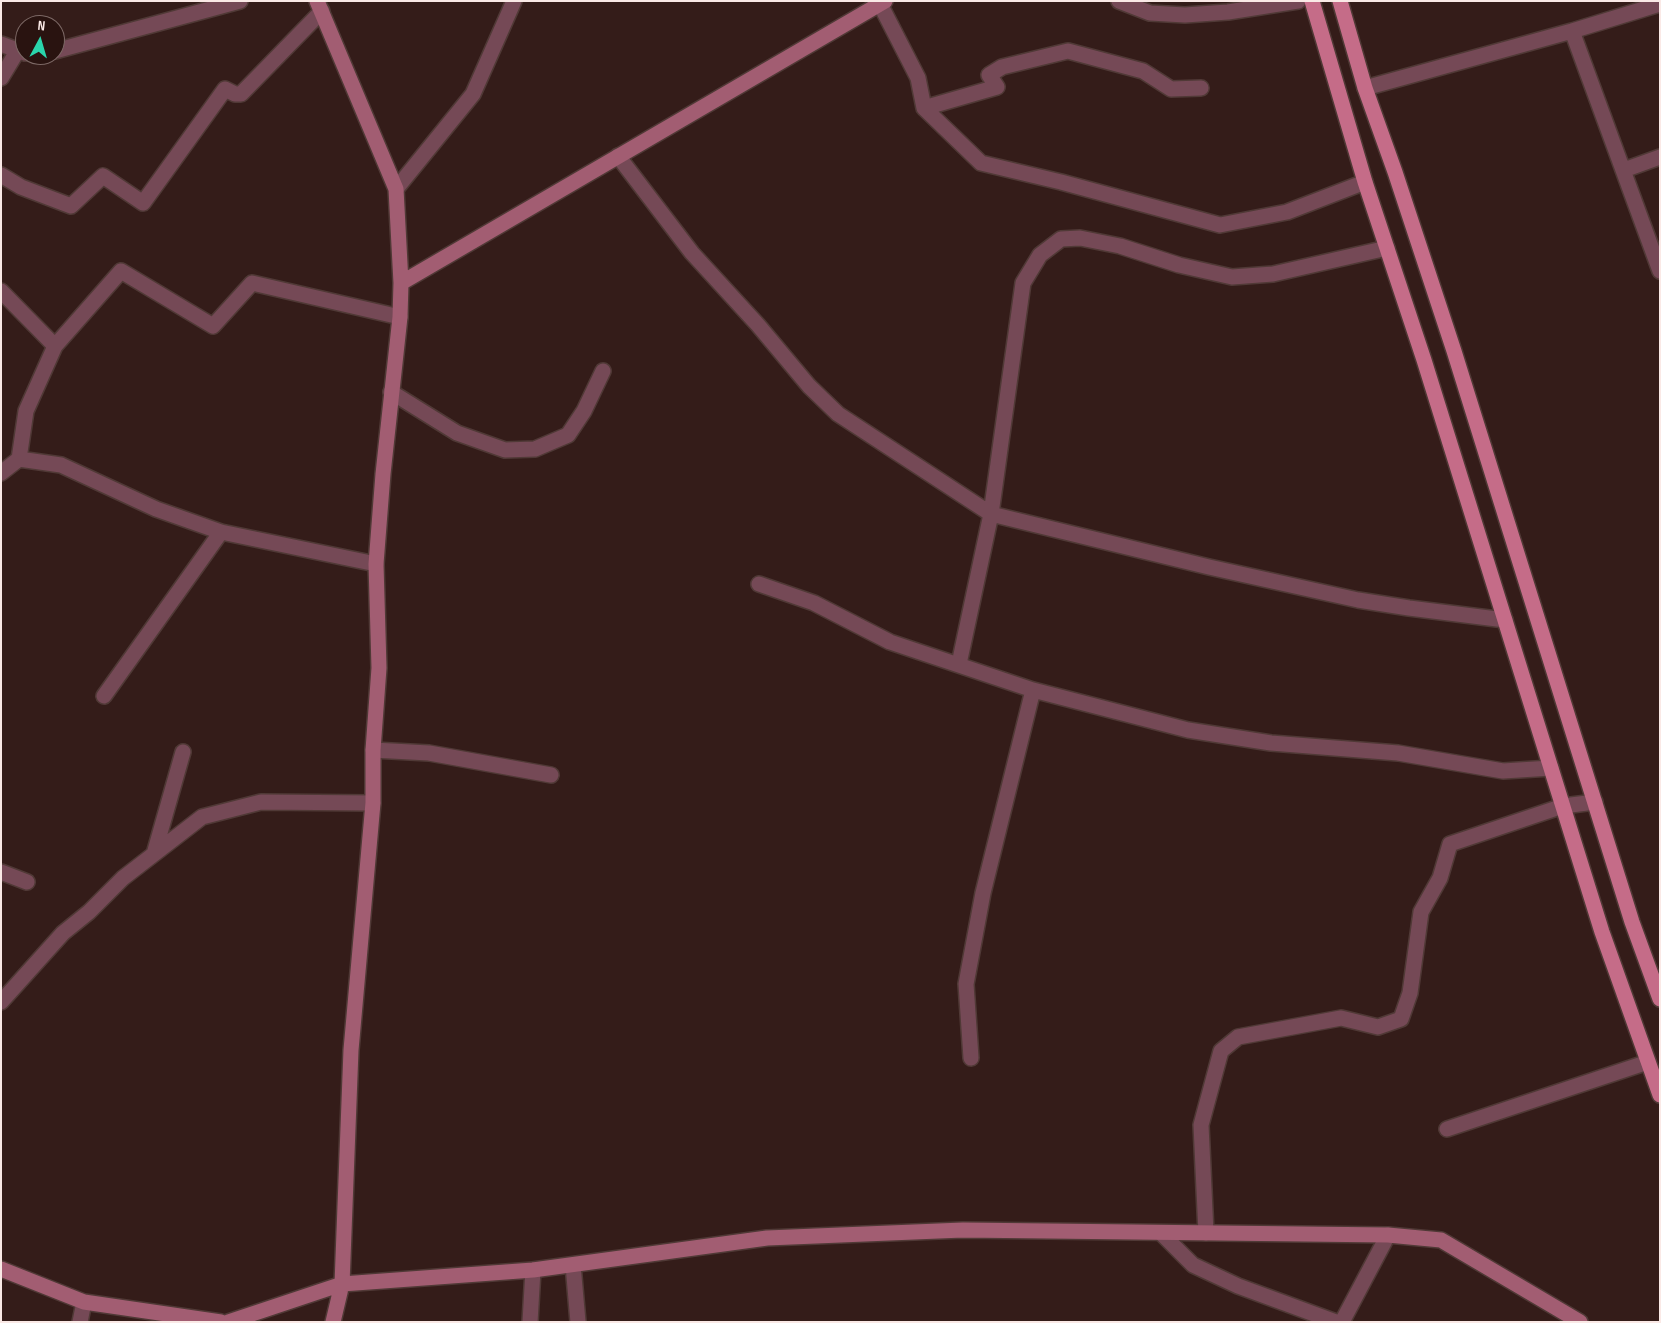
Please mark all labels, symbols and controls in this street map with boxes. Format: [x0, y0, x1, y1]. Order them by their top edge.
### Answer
north arrow [15, 15, 65, 65]
text: N [37, 17, 46, 34]

